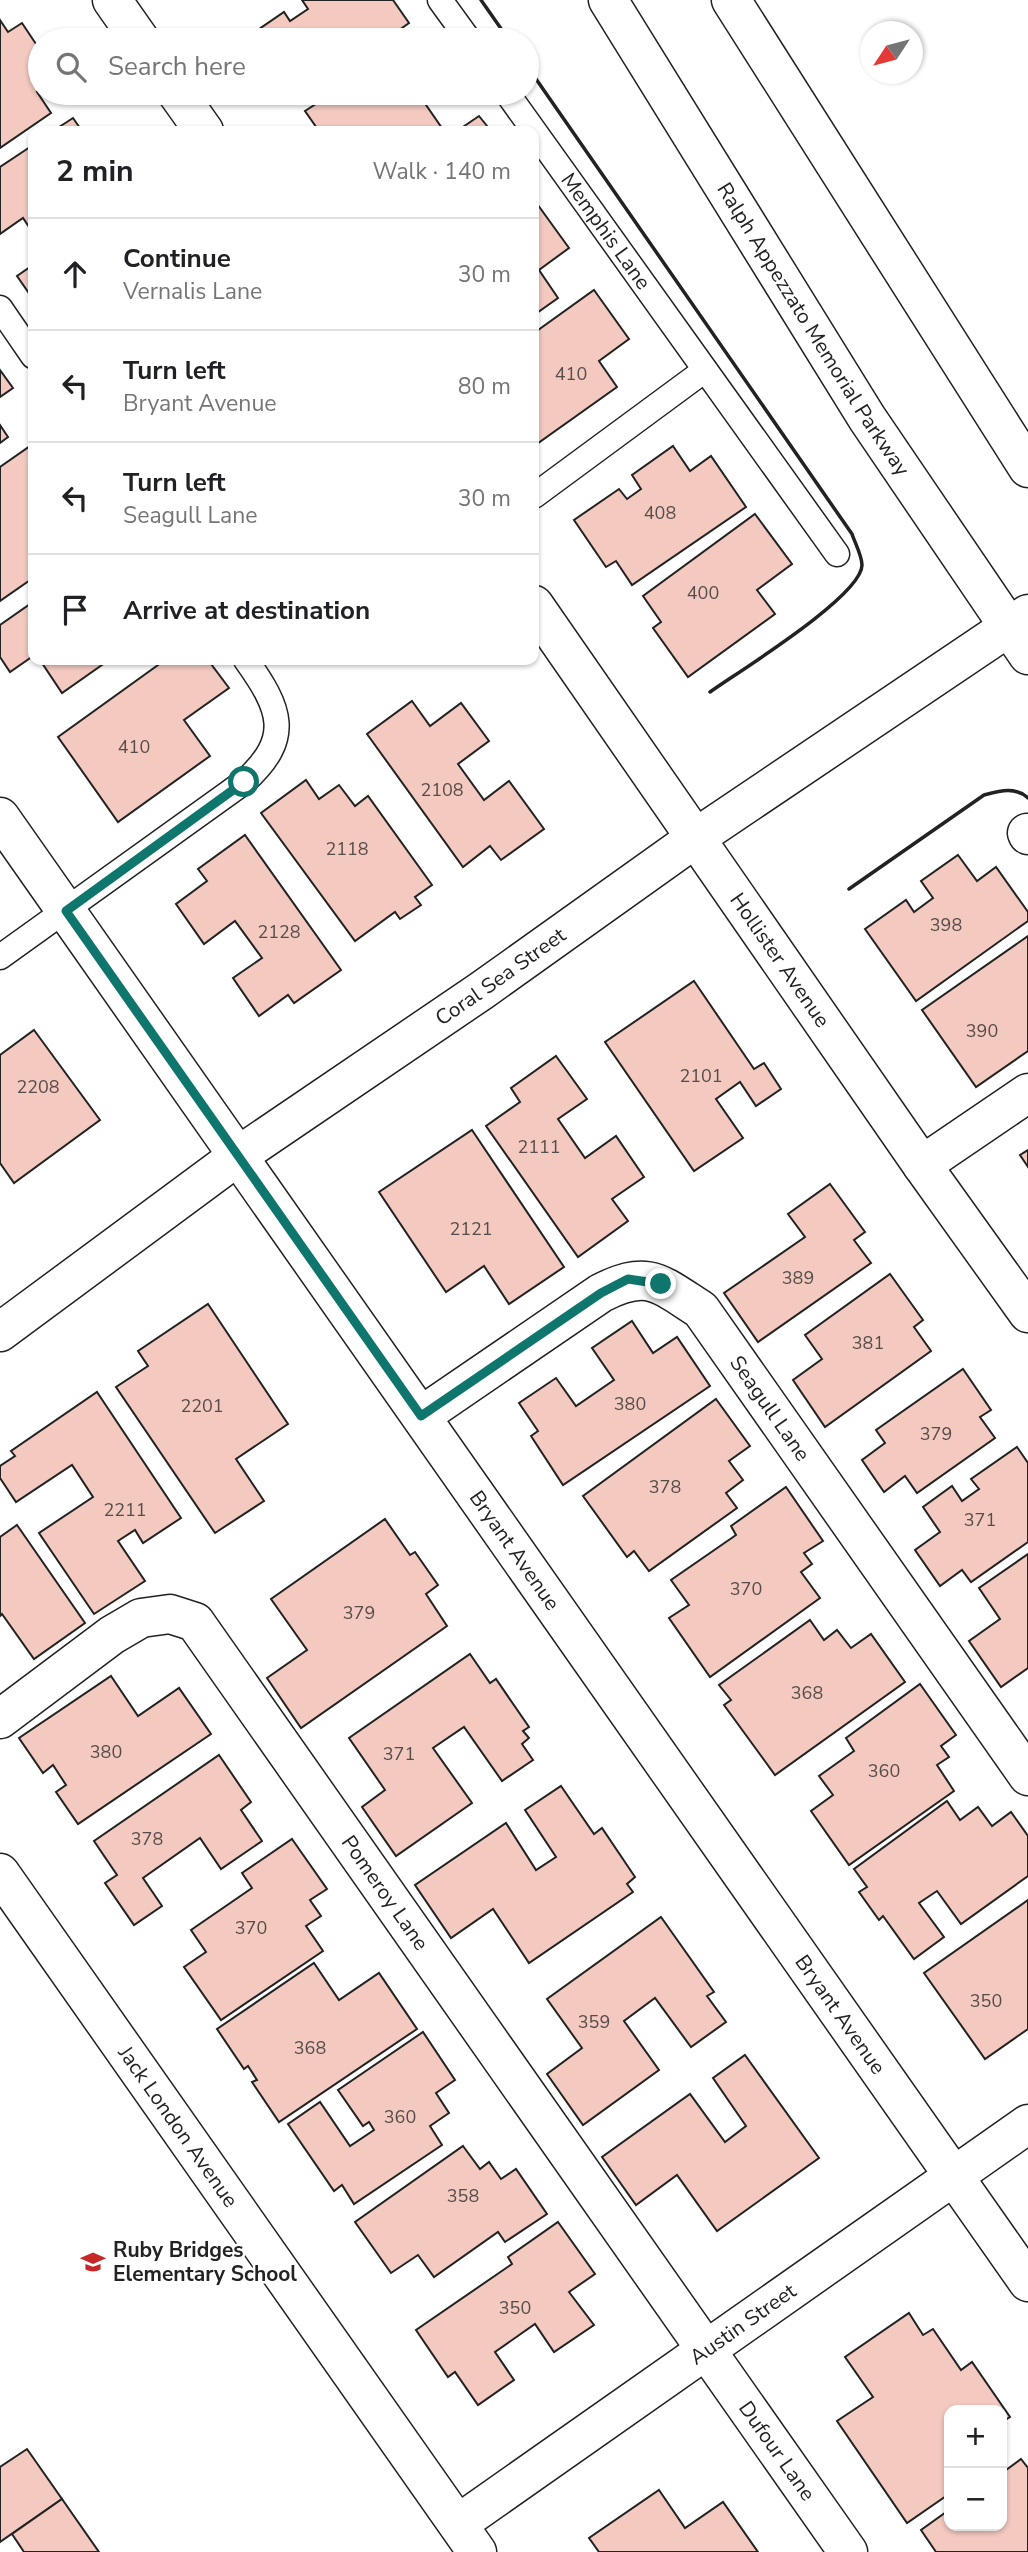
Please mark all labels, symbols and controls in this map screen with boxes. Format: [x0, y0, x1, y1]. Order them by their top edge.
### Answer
north arrow [860, 21, 923, 84]
search box [28, 28, 539, 105]
icon: search [52, 48, 90, 86]
text: Search here [108, 49, 246, 84]
text: 2 min [56, 151, 134, 192]
text: Walk · 140 m [372, 156, 511, 187]
street label: Memphis Lane [555, 167, 657, 295]
street label: Ralph Appezzato Memorial Parkway [710, 177, 916, 482]
text: Continue [123, 241, 231, 276]
icon: ahead [56, 255, 94, 293]
text: 30 m [458, 259, 511, 290]
text: Vernalis Lane [123, 276, 262, 307]
text: Turn left [123, 353, 226, 388]
house number: 410 [555, 362, 587, 386]
icon: left [56, 367, 94, 405]
text: 80 m [458, 371, 511, 402]
text: Bryant Avenue [123, 388, 277, 419]
text: Turn left [123, 465, 226, 500]
icon: left [56, 479, 94, 517]
text: 30 m [458, 483, 511, 514]
text: Seagull Lane [123, 500, 257, 531]
house number: 408 [644, 501, 676, 525]
house number: 400 [687, 581, 719, 605]
icon: arrive [56, 591, 94, 629]
text: Arrive at destination [123, 593, 370, 628]
house number: 410 [118, 735, 150, 759]
route start [228, 766, 259, 797]
house number: 2108 [420, 778, 464, 802]
house number: 2118 [325, 837, 369, 861]
street label: Hollister Avenue [724, 887, 836, 1033]
house number: 398 [930, 913, 962, 937]
house number: 2128 [257, 920, 301, 944]
street label: Coral Sea Street [430, 921, 572, 1032]
house number: 390 [966, 1019, 998, 1043]
house number: 2101 [679, 1064, 723, 1088]
house number: 2208 [16, 1075, 60, 1099]
house number: 2111 [517, 1135, 561, 1159]
house number: 2121 [449, 1217, 493, 1241]
house number: 389 [782, 1266, 814, 1290]
route end [645, 1268, 676, 1299]
house number: 381 [852, 1331, 884, 1355]
street label: Seagull Lane [723, 1350, 817, 1467]
house number: 380 [614, 1392, 646, 1416]
house number: 2201 [180, 1394, 224, 1418]
house number: 379 [920, 1422, 952, 1446]
house number: 378 [649, 1475, 681, 1499]
street label: Bryant Avenue [463, 1485, 566, 1616]
house number: 2211 [103, 1498, 147, 1522]
house number: 371 [964, 1508, 996, 1532]
house number: 370 [730, 1577, 762, 1601]
house number: 379 [343, 1601, 375, 1625]
house number: 368 [791, 1681, 823, 1705]
house number: 380 [90, 1740, 122, 1764]
house number: 371 [383, 1742, 415, 1766]
house number: 360 [868, 1759, 900, 1783]
house number: 378 [131, 1827, 163, 1851]
street label: Pomeroy Lane [335, 1830, 435, 1956]
house number: 370 [235, 1916, 267, 1940]
street label: Bryant Avenue [789, 1949, 892, 2080]
house number: 350 [970, 1989, 1002, 2013]
house number: 359 [578, 2010, 610, 2034]
house number: 368 [294, 2036, 326, 2060]
street label: Jack London Avenue [111, 2040, 245, 2213]
house number: 360 [384, 2105, 416, 2129]
house number: 358 [447, 2184, 479, 2208]
place label: Ruby Bridges Elementary School [113, 2236, 297, 2288]
school or university icon: Ruby Bridges Elementary School [79, 2248, 107, 2276]
street label: Austin Street [684, 2277, 802, 2371]
house number: 350 [499, 2296, 531, 2320]
street label: Dufour Lane [732, 2395, 822, 2507]
map controls [944, 2405, 1007, 2531]
button: + [944, 2405, 1007, 2468]
button: − [944, 2468, 1007, 2531]

